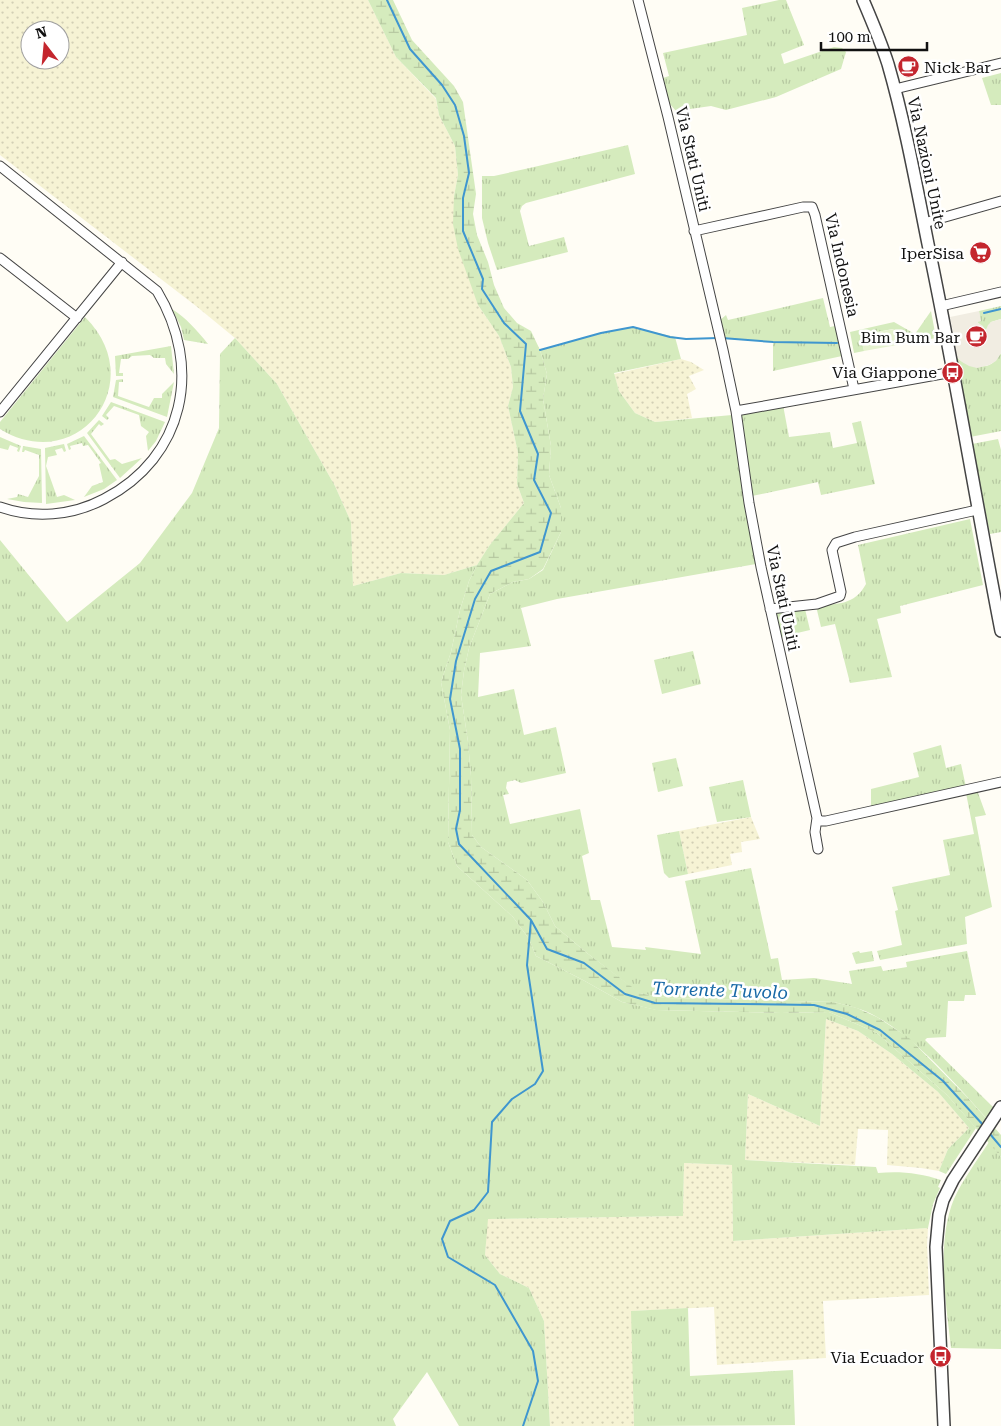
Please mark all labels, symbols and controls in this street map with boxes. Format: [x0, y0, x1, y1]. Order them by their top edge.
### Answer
north arrow [20, 20, 70, 70]
scale bar [821, 20, 927, 52]
text: N [34, 23, 49, 42]
text: 100 m [828, 28, 871, 46]
cafe icon: Nick Bar [896, 55, 920, 79]
place label: Nick Bar [924, 58, 991, 77]
street label: Via Nazioni Unite [904, 95, 950, 231]
street label: Via Stati Uniti [672, 105, 714, 213]
street label: Via Indonesia [821, 211, 863, 319]
supermarket icon: IperSisa [968, 241, 992, 265]
place label: IperSisa [901, 244, 964, 263]
cafe icon: Bim Bum Bar [964, 325, 988, 349]
place label: Bim Bum Bar [861, 328, 960, 347]
bus stop icon: Via Giappone [941, 360, 965, 384]
place label: Via Giappone [832, 363, 937, 382]
street label: Via Stati Uniti [763, 543, 803, 653]
water label: Torrente Tuvolo [652, 977, 788, 1003]
bus stop icon: Via Ecuador [928, 1345, 952, 1369]
place label: Via Ecuador [831, 1348, 924, 1367]

